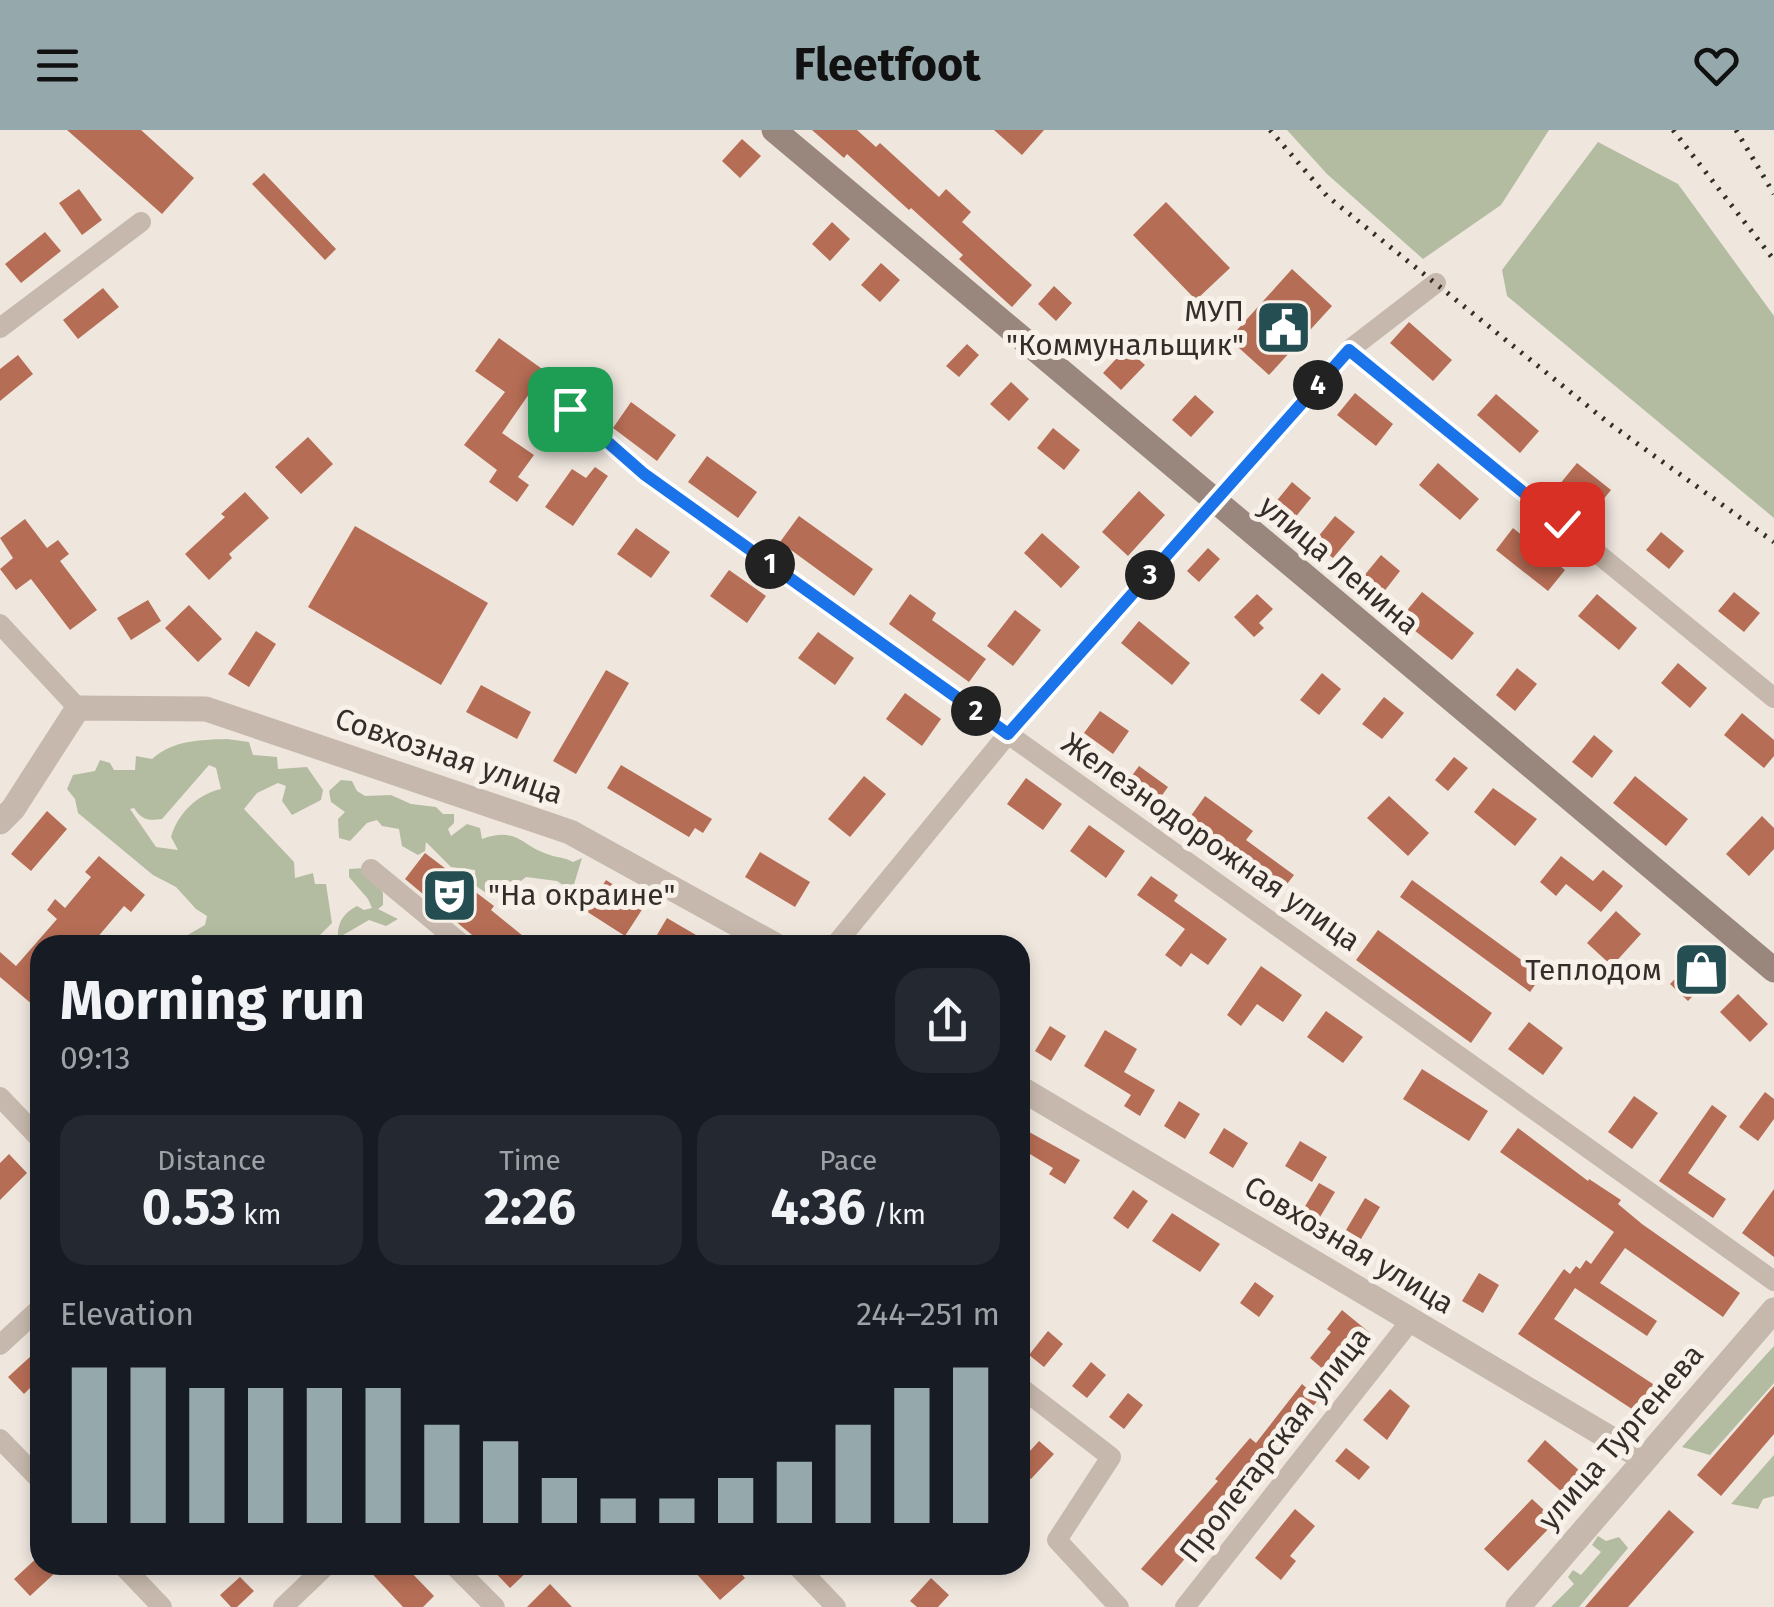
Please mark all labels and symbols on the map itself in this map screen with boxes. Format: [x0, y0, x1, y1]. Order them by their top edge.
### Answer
place label: МУП "Коммунальщик" [1006, 293, 1244, 363]
public building icon: МУП "Коммунальщик" [1253, 298, 1313, 358]
pin: 4 [1293, 360, 1343, 410]
pin [528, 367, 613, 452]
pin [1520, 482, 1605, 567]
street label: улица Ленина [1252, 488, 1426, 642]
pin: 1 [745, 539, 795, 589]
pin: 3 [1125, 550, 1175, 600]
pin: 2 [951, 686, 1001, 736]
street label: Совхозная улица [330, 700, 568, 812]
street label: Железнодорожная улица [1055, 725, 1367, 959]
theatre icon: "На окраине" [419, 865, 479, 925]
place label: "На окраине" [488, 877, 675, 913]
shop icon: Теплодом [1671, 940, 1731, 1000]
place label: Теплодом [1525, 952, 1662, 988]
street label: Совхозная улица [1238, 1168, 1460, 1322]
street label: Пролетарская улица [1172, 1320, 1378, 1570]
street label: улица Тургенева [1531, 1337, 1711, 1537]

